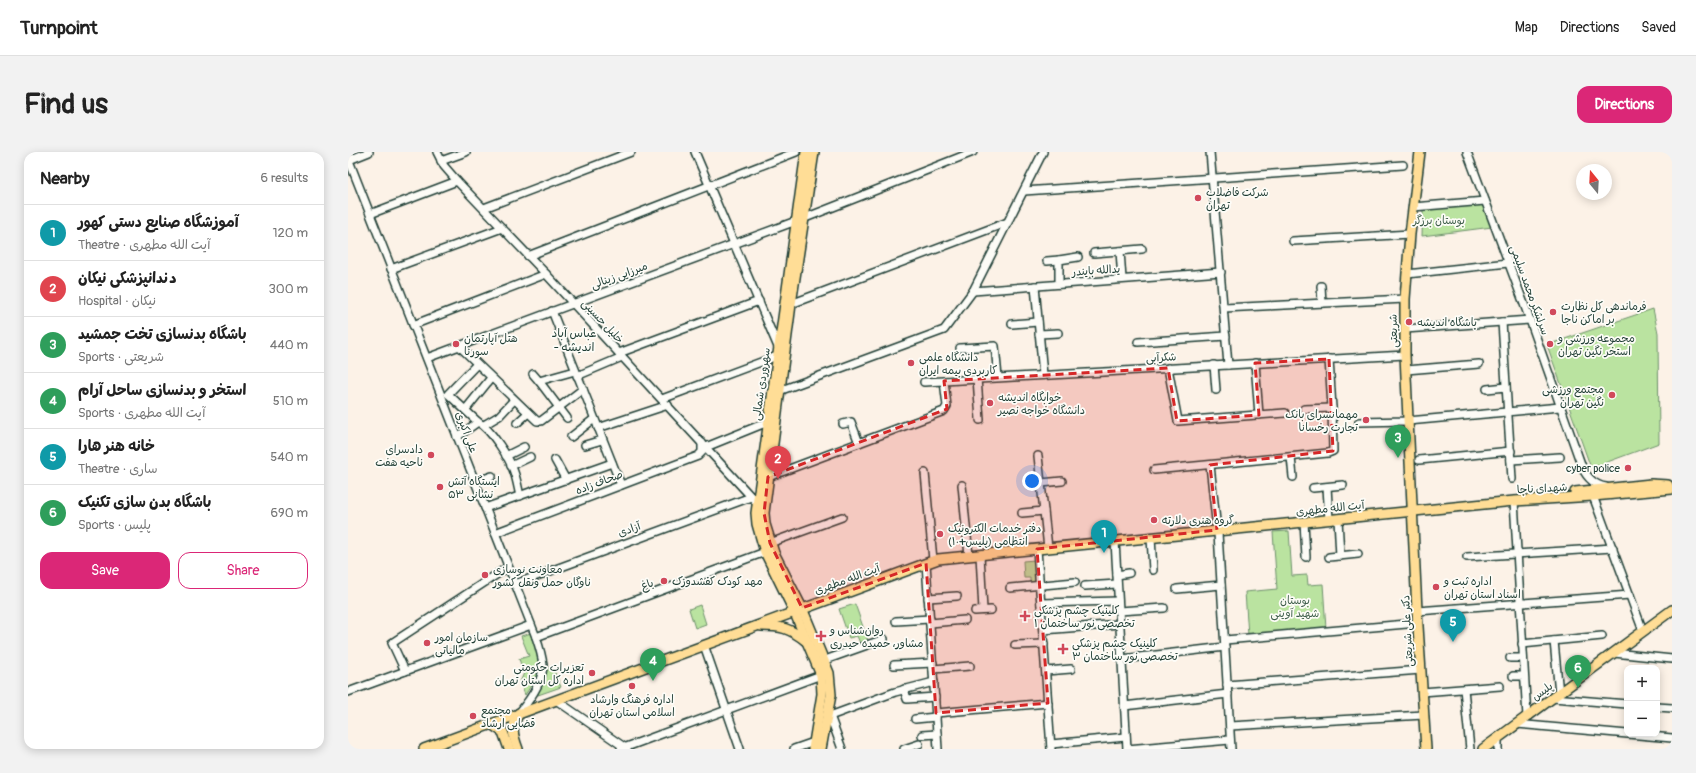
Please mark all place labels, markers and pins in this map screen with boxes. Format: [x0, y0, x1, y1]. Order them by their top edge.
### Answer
place label: شرکت فاضلاب تهران [1206, 186, 1269, 212]
marker: شرکت فاضلاب تهران [1193, 193, 1203, 203]
place label: فرماندهی کل نظارت بر اماکن ناجا [1561, 300, 1647, 327]
marker: فرماندهی کل نظارت بر اماکن ناجا [1548, 307, 1558, 317]
place label: باشگاه اندیشه [1417, 316, 1477, 330]
marker: باشگاه اندیشه [1404, 317, 1414, 327]
place label: هتل آپارتمان سورنا [464, 332, 518, 359]
place label: مجموعه ورزشی و استخر نگین تهران [1557, 332, 1635, 358]
marker: هتل آپارتمان سورنا [451, 339, 461, 349]
marker: مجموعه ورزشی و استخر نگین تهران [1545, 339, 1555, 349]
place label: دانشگاه علمی کاربردی بیمه ایران [919, 351, 997, 378]
marker: دانشگاه علمی کاربردی بیمه ایران [906, 358, 916, 368]
place label: مجتمع ورزشی نگین تهران [1542, 383, 1604, 409]
marker: مجتمع ورزشی نگین تهران [1607, 390, 1617, 400]
place label: خوابگاه اندیشه دانشگاه خواجه نصیر [997, 391, 1085, 418]
marker: خوابگاه اندیشه دانشگاه خواجه نصیر [985, 398, 995, 408]
place label: مهمانسرای بانک تجارت رخسانا [1285, 408, 1359, 434]
marker: مهمانسرای بانک تجارت رخسانا [1361, 415, 1371, 425]
pin: 3 [1385, 425, 1411, 458]
place label: دادسرای ناحیه هفت [375, 443, 423, 469]
pin: 2 [765, 446, 791, 479]
marker: دادسرای ناحیه هفت [426, 450, 436, 460]
place label: cyber police [1566, 462, 1621, 475]
marker: cyber police [1623, 463, 1633, 473]
place label: ایستگاه آتش نشانی ۵۳ [448, 475, 500, 502]
marker: ایستگاه آتش نشانی ۵۳ [435, 482, 445, 492]
place label: گروه هنری دلارته [1162, 514, 1234, 527]
marker: گروه هنری دلارته [1149, 515, 1159, 525]
pin: 1 [1091, 520, 1117, 553]
place label: دفتر خدمات الکترونیک انتظامی (پلیس+۱۰) [948, 522, 1041, 549]
marker: دفتر خدمات الکترونیک انتظامی (پلیس+۱۰) [935, 529, 945, 539]
place label: معاونت نوسازی ناوگان حمل ونقل کشور [492, 563, 591, 590]
marker: معاونت نوسازی ناوگان حمل ونقل کشور [480, 570, 490, 580]
place label: مهد کودک کفشدوزک [672, 575, 763, 589]
place label: اداره ثبت و اسناد استان تهران [1443, 575, 1521, 601]
marker: مهد کودک کفشدوزک [659, 576, 669, 586]
marker: اداره ثبت و اسناد استان تهران [1431, 582, 1441, 592]
place label: کلینیک چشم پزشکی تخصصی نور ساختمان ۱ [1034, 604, 1135, 631]
pin: 5 [1440, 609, 1466, 642]
marker: کلینیک چشم پزشکی تخصصی نور ساختمان ۱ [1019, 610, 1031, 622]
place label: روان‌شناس و مشاور، حمیده حیدری [829, 624, 923, 650]
marker: روان‌شناس و مشاور، حمیده حیدری [815, 630, 827, 642]
place label: سازمان امور مالیاتی [434, 631, 488, 658]
place label: کلینیک چشم پزشکی تخصصی نور ساختمان ۳ [1072, 637, 1178, 664]
marker: سازمان امور مالیاتی [422, 638, 432, 648]
marker: کلینیک چشم پزشکی تخصصی نور ساختمان ۳ [1057, 643, 1069, 655]
pin: 4 [640, 648, 666, 681]
pin: 6 [1565, 655, 1591, 688]
place label: تعزیرات حکومتی اداره کل استان تهران [495, 661, 585, 687]
marker: تعزیرات حکومتی اداره کل استان تهران [587, 668, 597, 678]
marker: اداره فرهنگ وارشاد اسلامی استان تهران [627, 681, 637, 691]
place label: اداره فرهنگ وارشاد اسلامی استان تهران [589, 693, 675, 720]
place label: مجتمع قضایی ارشاد [481, 704, 535, 731]
marker: مجتمع قضایی ارشاد [468, 711, 478, 721]

